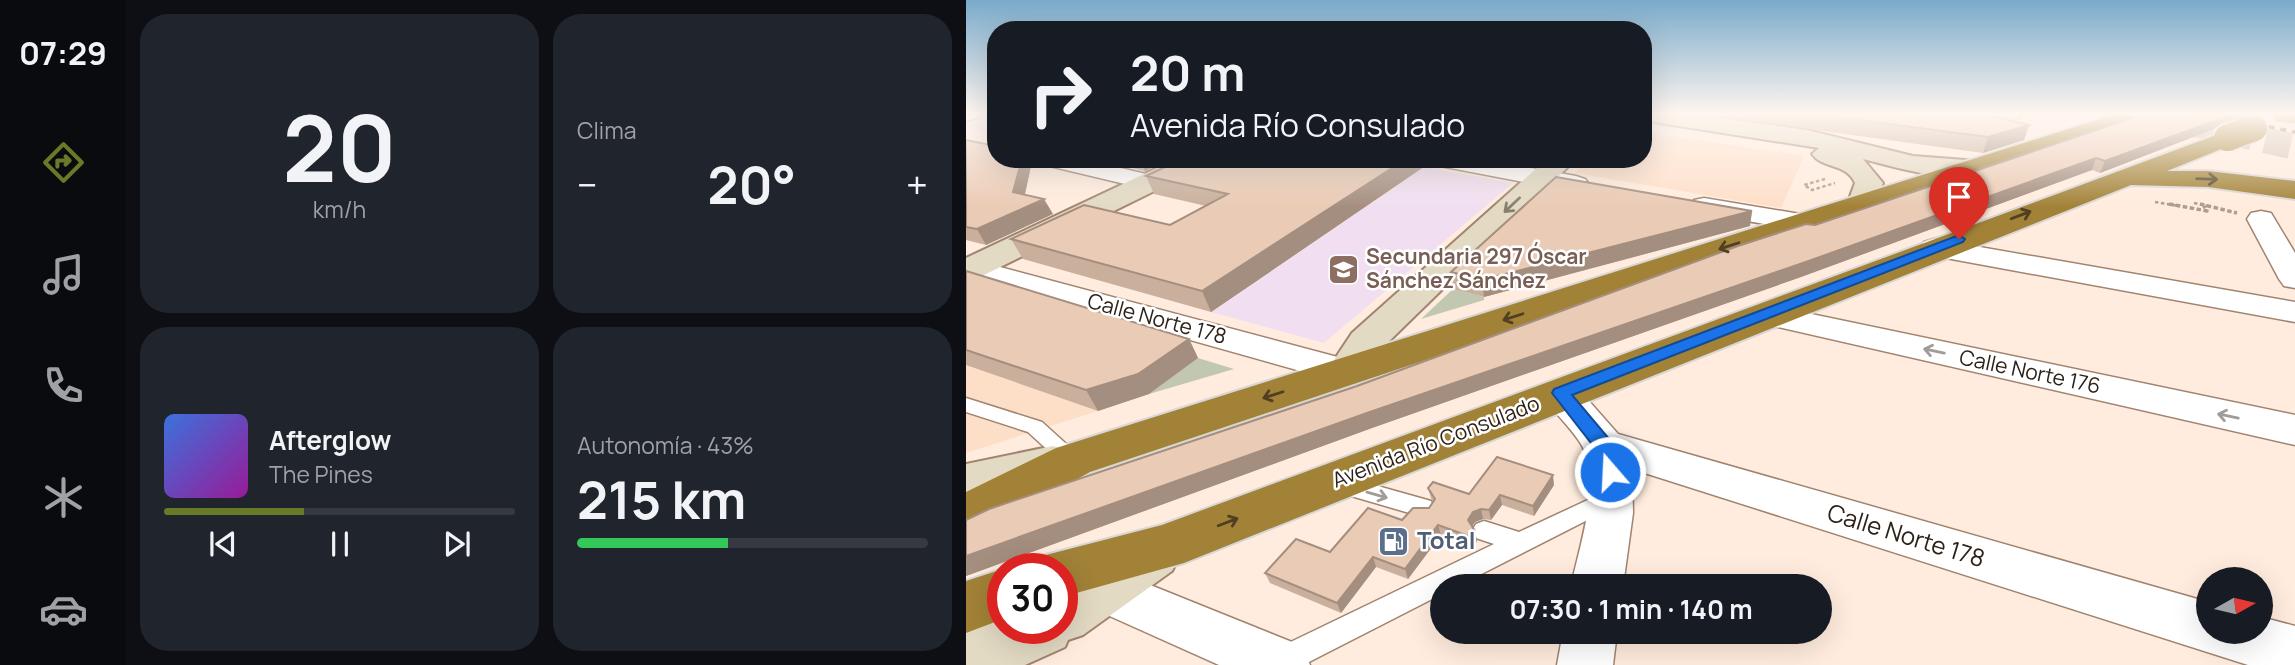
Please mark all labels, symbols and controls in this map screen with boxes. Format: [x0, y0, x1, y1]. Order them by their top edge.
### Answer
text: 07:29 [19, 31, 107, 75]
text: 20 m [1130, 39, 1245, 106]
icon: right [1015, 49, 1106, 140]
text: 20 [282, 85, 397, 209]
text: Avenida Río Consulado [1130, 103, 1465, 147]
text: Clima [577, 114, 636, 146]
icon: directions [39, 138, 88, 187]
text: 20° [708, 149, 796, 220]
text: − [577, 158, 598, 210]
text: + [906, 158, 928, 210]
pin [1929, 167, 1989, 239]
one-way arrow [2195, 173, 2218, 186]
icon: arrive [1940, 178, 1978, 216]
text: km/h [313, 193, 366, 225]
one-way arrow [1503, 197, 1521, 213]
one-way arrow [2009, 208, 2031, 221]
one-way arrow [1718, 241, 1740, 253]
place label: Secundaria 297 Óscar Sánchez Sánchez [1366, 242, 1587, 294]
icon: music [39, 250, 88, 299]
school or university icon: Secundaria 297 Óscar Sánchez Sánchez [1326, 252, 1360, 286]
street label: Calle Norte 178 [1085, 286, 1230, 350]
one-way arrow [1502, 312, 1524, 324]
street label: Calle Norte 176 [1957, 342, 2103, 400]
one-way arrow [1923, 344, 1946, 358]
icon: phone [39, 361, 88, 410]
street label: Avenida Río Consulado [1328, 389, 1543, 494]
one-way arrow [1262, 390, 1284, 403]
one-way arrow [2217, 408, 2240, 422]
text: Afterglow [269, 422, 391, 458]
text: Autonomía · 43% [577, 429, 754, 461]
position arrow [1573, 435, 1647, 509]
text: The Pines [269, 458, 373, 490]
text: 215 km [577, 464, 746, 535]
icon: climate [39, 473, 88, 522]
one-way arrow [1365, 489, 1388, 502]
street label: Calle Norte 178 [1824, 495, 1989, 574]
one-way arrow [1217, 515, 1239, 528]
place label: Total [1417, 523, 1475, 556]
fuel station icon: Total [1377, 524, 1411, 558]
icon: previous [204, 525, 242, 563]
icon: pause [321, 525, 359, 563]
icon: next [438, 525, 476, 563]
speed limit sign: 30 [987, 553, 1078, 644]
north arrow [2196, 567, 2273, 644]
map controls [2196, 567, 2273, 644]
icon: car [39, 585, 88, 634]
text: 07:30 · 1 min · 140 m [1509, 591, 1753, 627]

